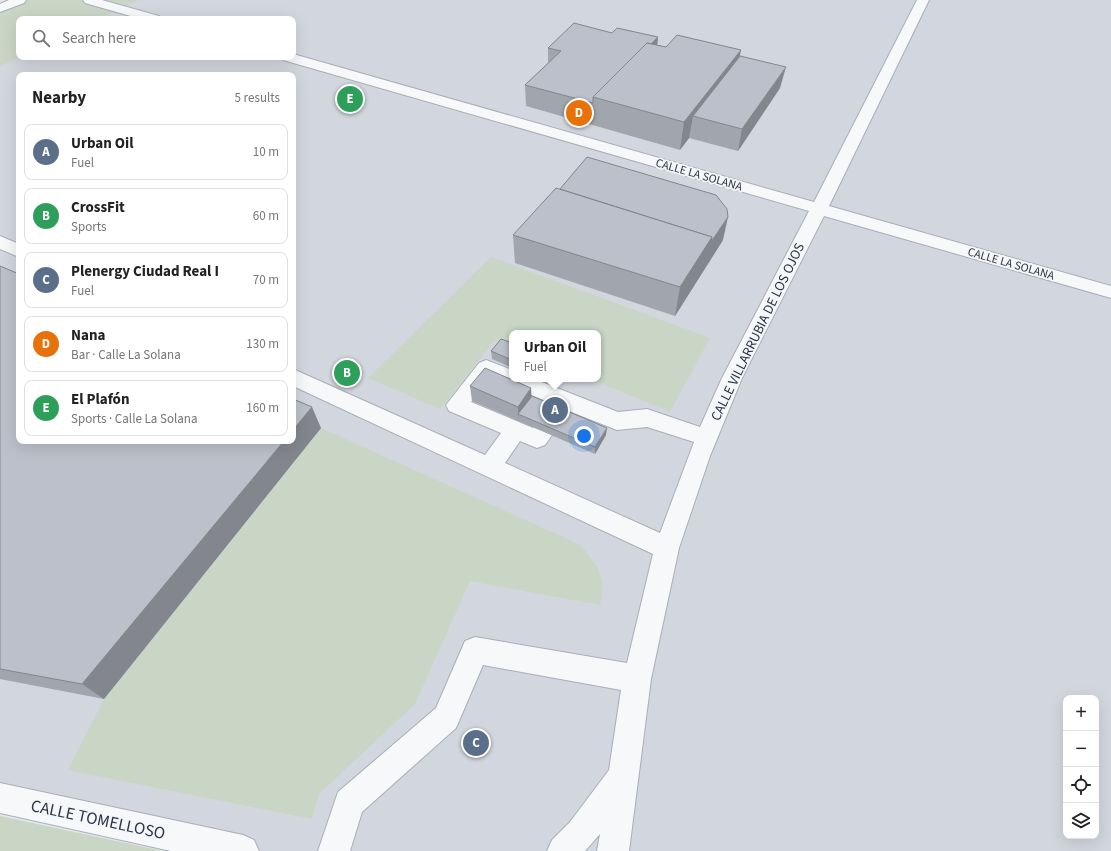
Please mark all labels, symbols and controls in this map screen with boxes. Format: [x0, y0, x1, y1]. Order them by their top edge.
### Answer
search box [16, 16, 296, 60]
icon: search [30, 27, 52, 49]
text: Search here [62, 28, 136, 49]
pin: E [337, 84, 363, 114]
text: Nearby [32, 86, 86, 110]
text: 5 results [235, 89, 280, 107]
pin: D [566, 98, 592, 128]
text: Urban Oil [71, 133, 134, 154]
text: A [42, 143, 50, 161]
text: 10 m [253, 143, 279, 161]
text: Fuel [71, 154, 94, 172]
street label: CALLE LA SOLANA [654, 154, 745, 196]
text: CrossFit [71, 197, 125, 218]
text: B [42, 207, 50, 225]
text: 60 m [253, 207, 279, 225]
text: Sports [71, 218, 106, 236]
street label: CALLE VILLARRUBIA DE LOS OJOS [706, 240, 810, 424]
street label: CALLE LA SOLANA [966, 243, 1057, 285]
text: Plenergy Ciudad Real I [71, 261, 219, 282]
text: C [42, 271, 50, 289]
text: 70 m [253, 271, 279, 289]
text: Fuel [71, 282, 94, 300]
text: Nana [71, 325, 105, 346]
popup [509, 330, 601, 382]
text: D [42, 335, 50, 353]
text: 130 m [246, 335, 279, 353]
text: Urban Oil [524, 337, 586, 358]
text: Bar · Calle La Solana [71, 346, 181, 364]
pin: B [334, 358, 360, 388]
text: Fuel [524, 358, 547, 376]
text: El Plafón [71, 389, 130, 410]
pin: A [542, 395, 568, 425]
text: E [42, 399, 50, 417]
text: 160 m [246, 399, 279, 417]
text: Sports · Calle La Solana [71, 410, 198, 428]
your location [574, 426, 594, 446]
map controls [1063, 695, 1099, 839]
button: + [1063, 695, 1099, 731]
pin: C [463, 728, 489, 758]
button: − [1063, 731, 1099, 767]
button: locate [1063, 767, 1099, 803]
street label: CALLE TOMELLOSO [29, 794, 167, 846]
button: layers [1063, 803, 1099, 839]

